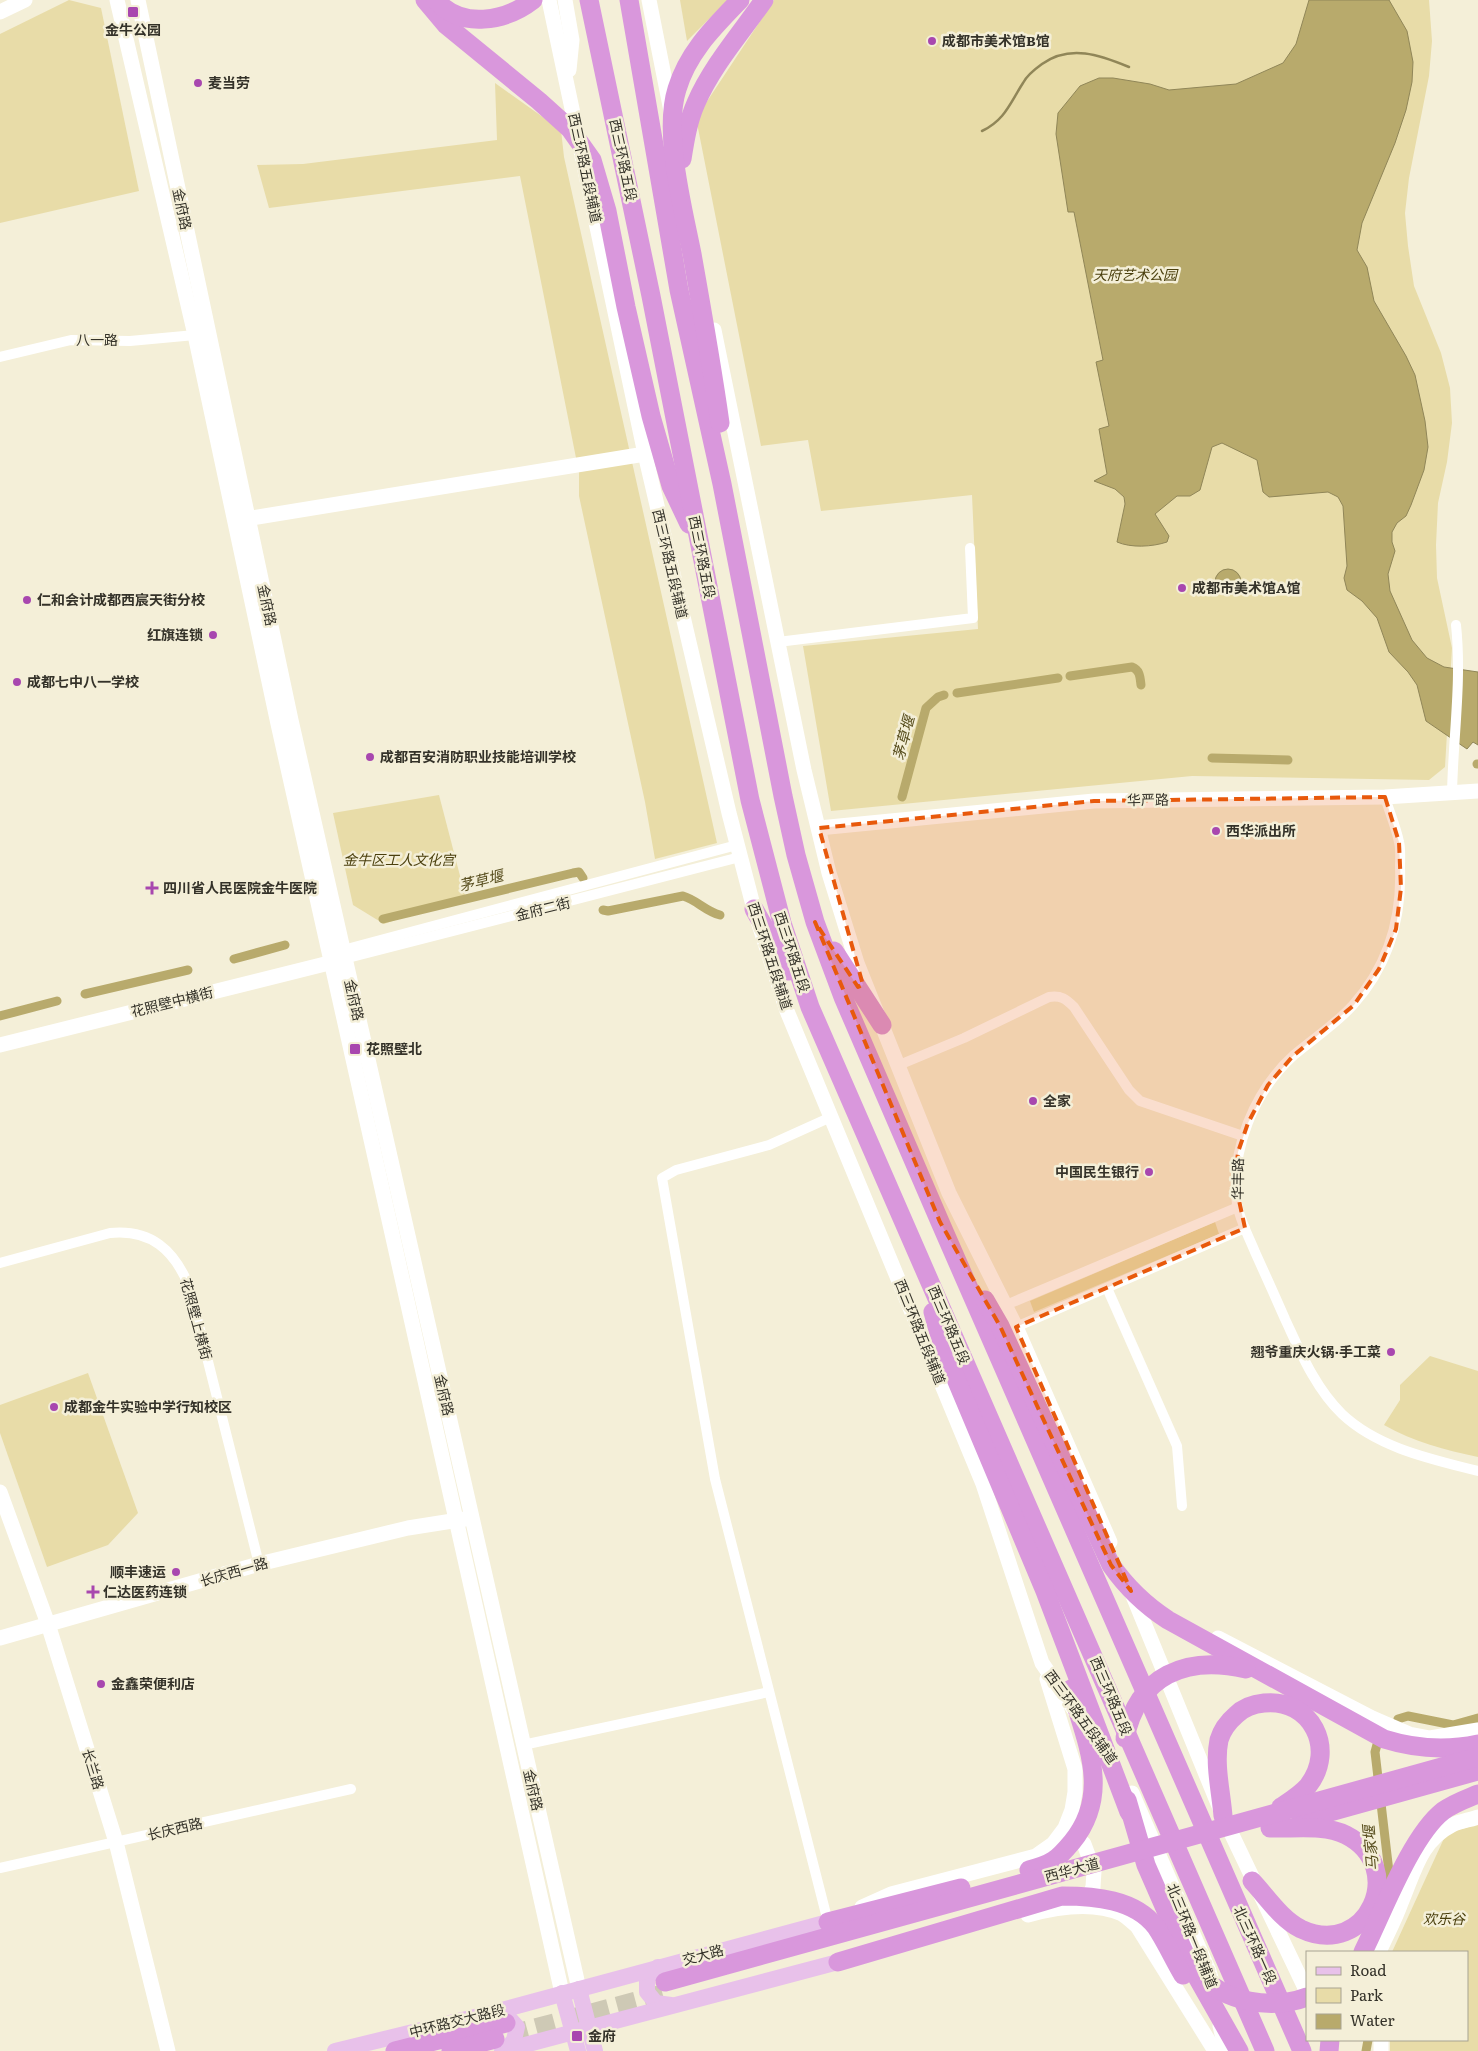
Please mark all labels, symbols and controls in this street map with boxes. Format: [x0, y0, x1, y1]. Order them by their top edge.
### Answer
marker: 金牛公园 [126, 5, 140, 19]
place label: 金牛公园 [105, 19, 161, 39]
place label: 成都市美术馆B馆 [942, 30, 1050, 50]
marker: 成都市美术馆B馆 [926, 35, 938, 47]
place label: 麦当劳 [208, 72, 250, 92]
marker: 麦当劳 [192, 77, 204, 89]
street label: 西三环路五段辅道 [565, 111, 607, 225]
street label: 西三环路五段 [605, 117, 642, 203]
street label: 金府路 [169, 186, 197, 231]
park label: 天府艺术公园 [1093, 264, 1179, 284]
street label: 八一路 [76, 329, 118, 349]
street label: 西三环路五段辅道 [649, 507, 693, 621]
street label: 西三环路五段 [685, 514, 721, 600]
place label: 成都市美术馆A馆 [1192, 577, 1301, 597]
street label: 金府路 [254, 582, 282, 627]
marker: 成都市美术馆A馆 [1176, 582, 1188, 594]
place label: 仁和会计成都西宸天街分校 [37, 589, 205, 609]
marker: 仁和会计成都西宸天街分校 [21, 594, 33, 606]
place label: 红旗连锁 [147, 624, 203, 644]
marker: 红旗连锁 [207, 629, 219, 641]
place label: 成都七中八一学校 [27, 671, 139, 691]
marker: 成都七中八一学校 [11, 676, 23, 688]
water label: 茅草堰 [886, 710, 920, 762]
place label: 成都百安消防职业技能培训学校 [380, 746, 576, 766]
marker: 成都百安消防职业技能培训学校 [364, 751, 376, 763]
street label: 华严路 [1127, 789, 1169, 809]
place label: 西华派出所 [1226, 820, 1296, 840]
marker: 西华派出所 [1210, 825, 1222, 837]
park label: 金牛区工人文化宫 [343, 849, 457, 869]
water label: 茅草堰 [456, 862, 508, 896]
place label: 四川省人民医院金牛医院 [163, 877, 317, 897]
marker: 四川省人民医院金牛医院 [145, 881, 159, 895]
street label: 金府二街 [513, 892, 572, 925]
street label: 西三环路五段辅道 [744, 899, 798, 1012]
street label: 西三环路五段 [770, 909, 815, 995]
street label: 金府路 [341, 977, 369, 1022]
street label: 花照壁中横街 [129, 981, 215, 1021]
place label: 花照壁北 [366, 1038, 422, 1058]
marker: 花照壁北 [348, 1042, 362, 1056]
place label: 全家 [1043, 1090, 1071, 1110]
marker: 全家 [1027, 1095, 1039, 1107]
street label: 华丰路 [1227, 1158, 1247, 1200]
place label: 中国民生银行 [1055, 1161, 1139, 1181]
marker: 中国民生银行 [1143, 1166, 1155, 1178]
street label: 花照壁上横街 [176, 1276, 217, 1362]
street label: 西三环路五段辅道 [891, 1276, 951, 1387]
street label: 西三环路五段 [924, 1282, 976, 1367]
place label: 翘爷重庆火锅·手工菜 [1250, 1341, 1381, 1361]
marker: 翘爷重庆火锅·手工菜 [1385, 1346, 1397, 1358]
street label: 金府路 [431, 1372, 459, 1417]
place label: 成都金牛实验中学行知校区 [64, 1396, 232, 1416]
marker: 成都金牛实验中学行知校区 [48, 1401, 60, 1413]
street label: 长庆西一路 [197, 1552, 270, 1590]
place label: 顺丰速运 [110, 1561, 166, 1581]
marker: 顺丰速运 [170, 1566, 182, 1578]
place label: 仁达医药连锁 [103, 1581, 187, 1601]
marker: 仁达医药连锁 [87, 1586, 99, 1598]
street label: 西三环路五段 [1086, 1653, 1138, 1738]
street label: 西三环路五段辅道 [1041, 1665, 1123, 1768]
place label: 金鑫荣便利店 [111, 1673, 195, 1693]
marker: 金鑫荣便利店 [95, 1678, 107, 1690]
street label: 长兰路 [78, 1746, 110, 1792]
street label: 金府路 [520, 1767, 548, 1812]
street label: 长庆西路 [145, 1812, 204, 1844]
water label: 马家堰 [1356, 1822, 1383, 1872]
street label: 西华大道 [1042, 1852, 1101, 1886]
street label: 北三环路一段辅道 [1163, 1880, 1223, 1991]
street label: 北三环路一段 [1230, 1902, 1282, 1987]
park label: 欢乐谷 [1423, 1908, 1467, 1928]
street label: 交大路 [680, 1939, 726, 1969]
legend [1306, 1951, 1468, 2041]
text: Road [1350, 1958, 1386, 1981]
text: Park [1350, 1983, 1384, 2006]
street label: 中环路交大路段 [407, 1998, 507, 2042]
text: Water [1350, 2008, 1395, 2031]
place label: 金府 [588, 2025, 616, 2045]
marker: 金府 [570, 2029, 584, 2043]

